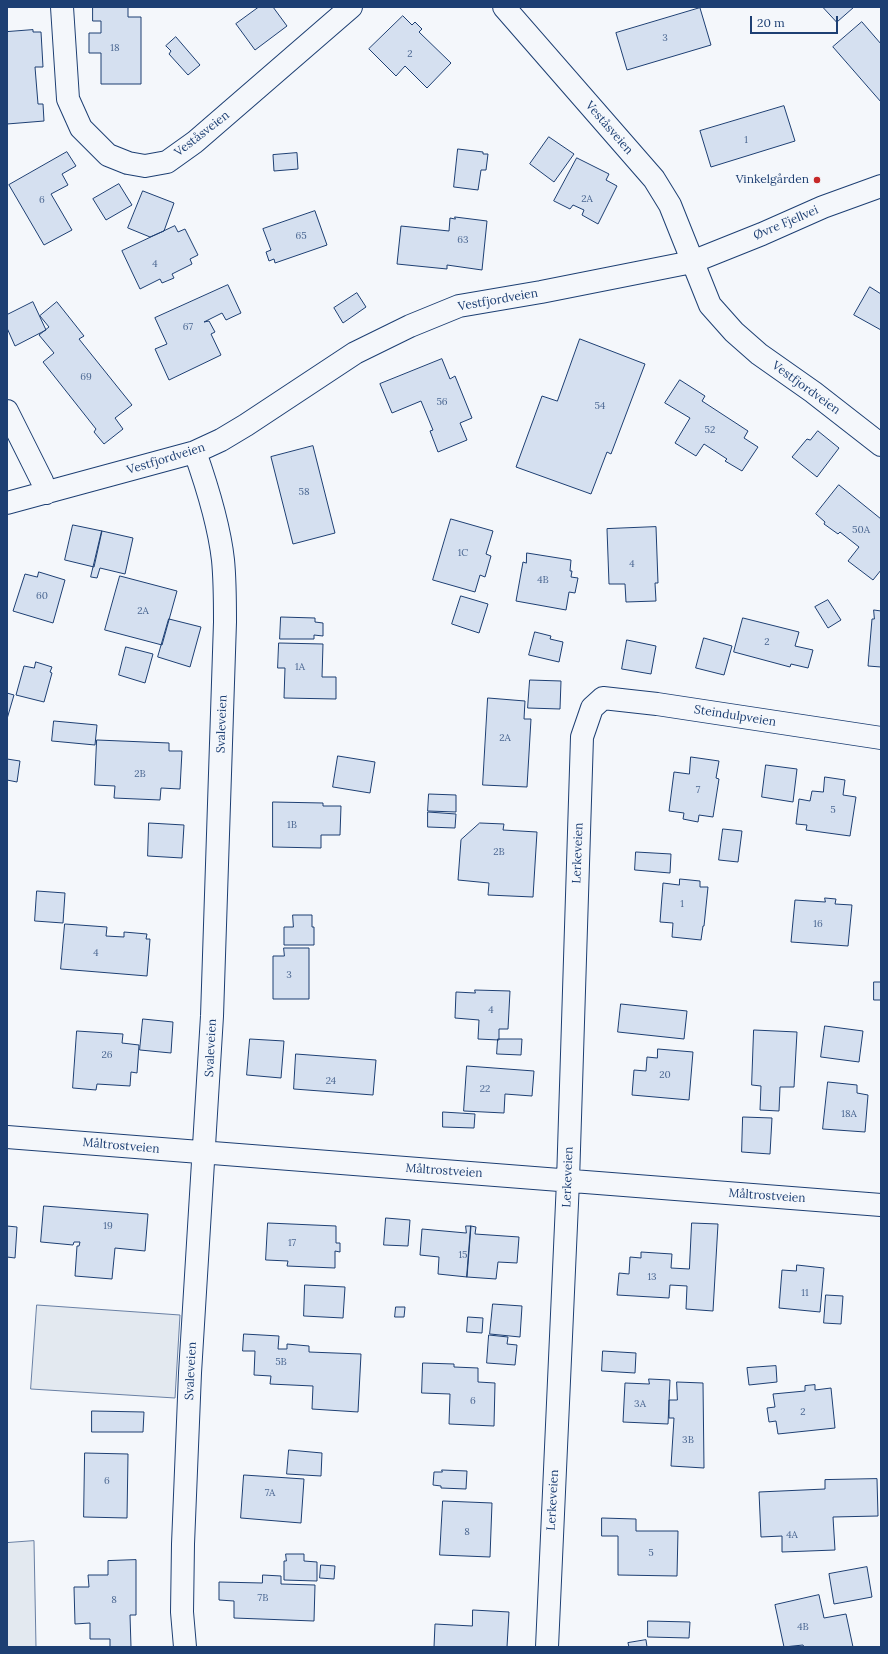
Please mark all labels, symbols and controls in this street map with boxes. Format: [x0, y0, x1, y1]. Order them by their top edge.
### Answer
scale bar [752, 8, 840, 34]
text: 20 m [757, 15, 785, 30]
house number: 3 [662, 32, 668, 44]
house number: 18 [110, 42, 120, 54]
house number: 2 [407, 48, 413, 60]
street label: Veståsveien [582, 99, 636, 157]
street label: Veståsveien [172, 108, 232, 160]
house number: 1 [744, 134, 748, 146]
place label: Vinkelgården [736, 173, 809, 187]
marker: Vinkelgården [812, 175, 822, 185]
house number: 2A [581, 193, 593, 205]
house number: 6 [39, 194, 45, 206]
street label: Øvre Fjellvei [751, 203, 821, 243]
house number: 65 [295, 230, 307, 242]
house number: 63 [457, 234, 469, 246]
house number: 4 [152, 258, 158, 270]
street label: Vestfjordveien [457, 286, 539, 314]
house number: 67 [183, 321, 193, 333]
street label: Vestfjordveien [769, 358, 843, 418]
house number: 69 [80, 371, 92, 383]
house number: 56 [436, 396, 448, 408]
house number: 54 [595, 400, 605, 412]
house number: 52 [705, 424, 715, 436]
street label: Vestfjordveien [125, 440, 207, 478]
house number: 58 [298, 486, 310, 498]
house number: 50A [852, 524, 870, 536]
house number: 1C [458, 547, 468, 559]
house number: 4 [629, 558, 635, 570]
house number: 4B [537, 574, 549, 586]
house number: 60 [36, 590, 48, 602]
house number: 2A [137, 605, 149, 617]
house number: 2 [764, 636, 770, 648]
house number: 1A [295, 661, 305, 673]
street label: Svaleveien [214, 695, 230, 753]
street label: Steindulpveien [693, 702, 777, 730]
house number: 2A [499, 732, 511, 744]
house number: 2B [134, 768, 146, 780]
house number: 7 [696, 784, 700, 796]
house number: 5 [830, 804, 836, 816]
house number: 1B [287, 819, 297, 831]
street label: Lerkeveien [570, 822, 586, 884]
house number: 2B [493, 846, 505, 858]
house number: 1 [680, 898, 684, 910]
house number: 16 [813, 918, 823, 930]
house number: 4 [93, 947, 99, 959]
house number: 3 [286, 969, 292, 981]
house number: 4 [488, 1004, 494, 1016]
street label: Svaleveien [202, 1019, 220, 1077]
house number: 26 [101, 1049, 113, 1061]
house number: 20 [659, 1069, 671, 1081]
house number: 24 [326, 1075, 336, 1087]
house number: 22 [480, 1083, 490, 1095]
house number: 18A [841, 1108, 857, 1120]
street label: Måltrostveien [82, 1135, 160, 1157]
street label: Lerkeveien [560, 1146, 576, 1208]
street label: Måltrostveien [405, 1161, 483, 1181]
street label: Måltrostveien [728, 1186, 806, 1206]
house number: 19 [103, 1220, 113, 1232]
house number: 17 [288, 1237, 296, 1249]
house number: 15 [458, 1249, 468, 1261]
house number: 13 [647, 1271, 657, 1283]
house number: 11 [801, 1287, 809, 1299]
street label: Svaleveien [182, 1342, 200, 1400]
house number: 5B [275, 1356, 287, 1368]
house number: 6 [470, 1395, 476, 1407]
house number: 3A [634, 1398, 646, 1410]
house number: 2 [800, 1406, 806, 1418]
house number: 3B [682, 1434, 694, 1446]
street label: Lerkeveien [544, 1469, 562, 1531]
house number: 6 [104, 1475, 110, 1487]
house number: 7A [265, 1487, 275, 1499]
house number: 8 [464, 1526, 470, 1538]
house number: 4A [786, 1529, 798, 1541]
house number: 5 [648, 1547, 654, 1559]
house number: 7B [258, 1592, 268, 1604]
house number: 8 [111, 1594, 117, 1606]
house number: 4B [797, 1621, 809, 1633]

